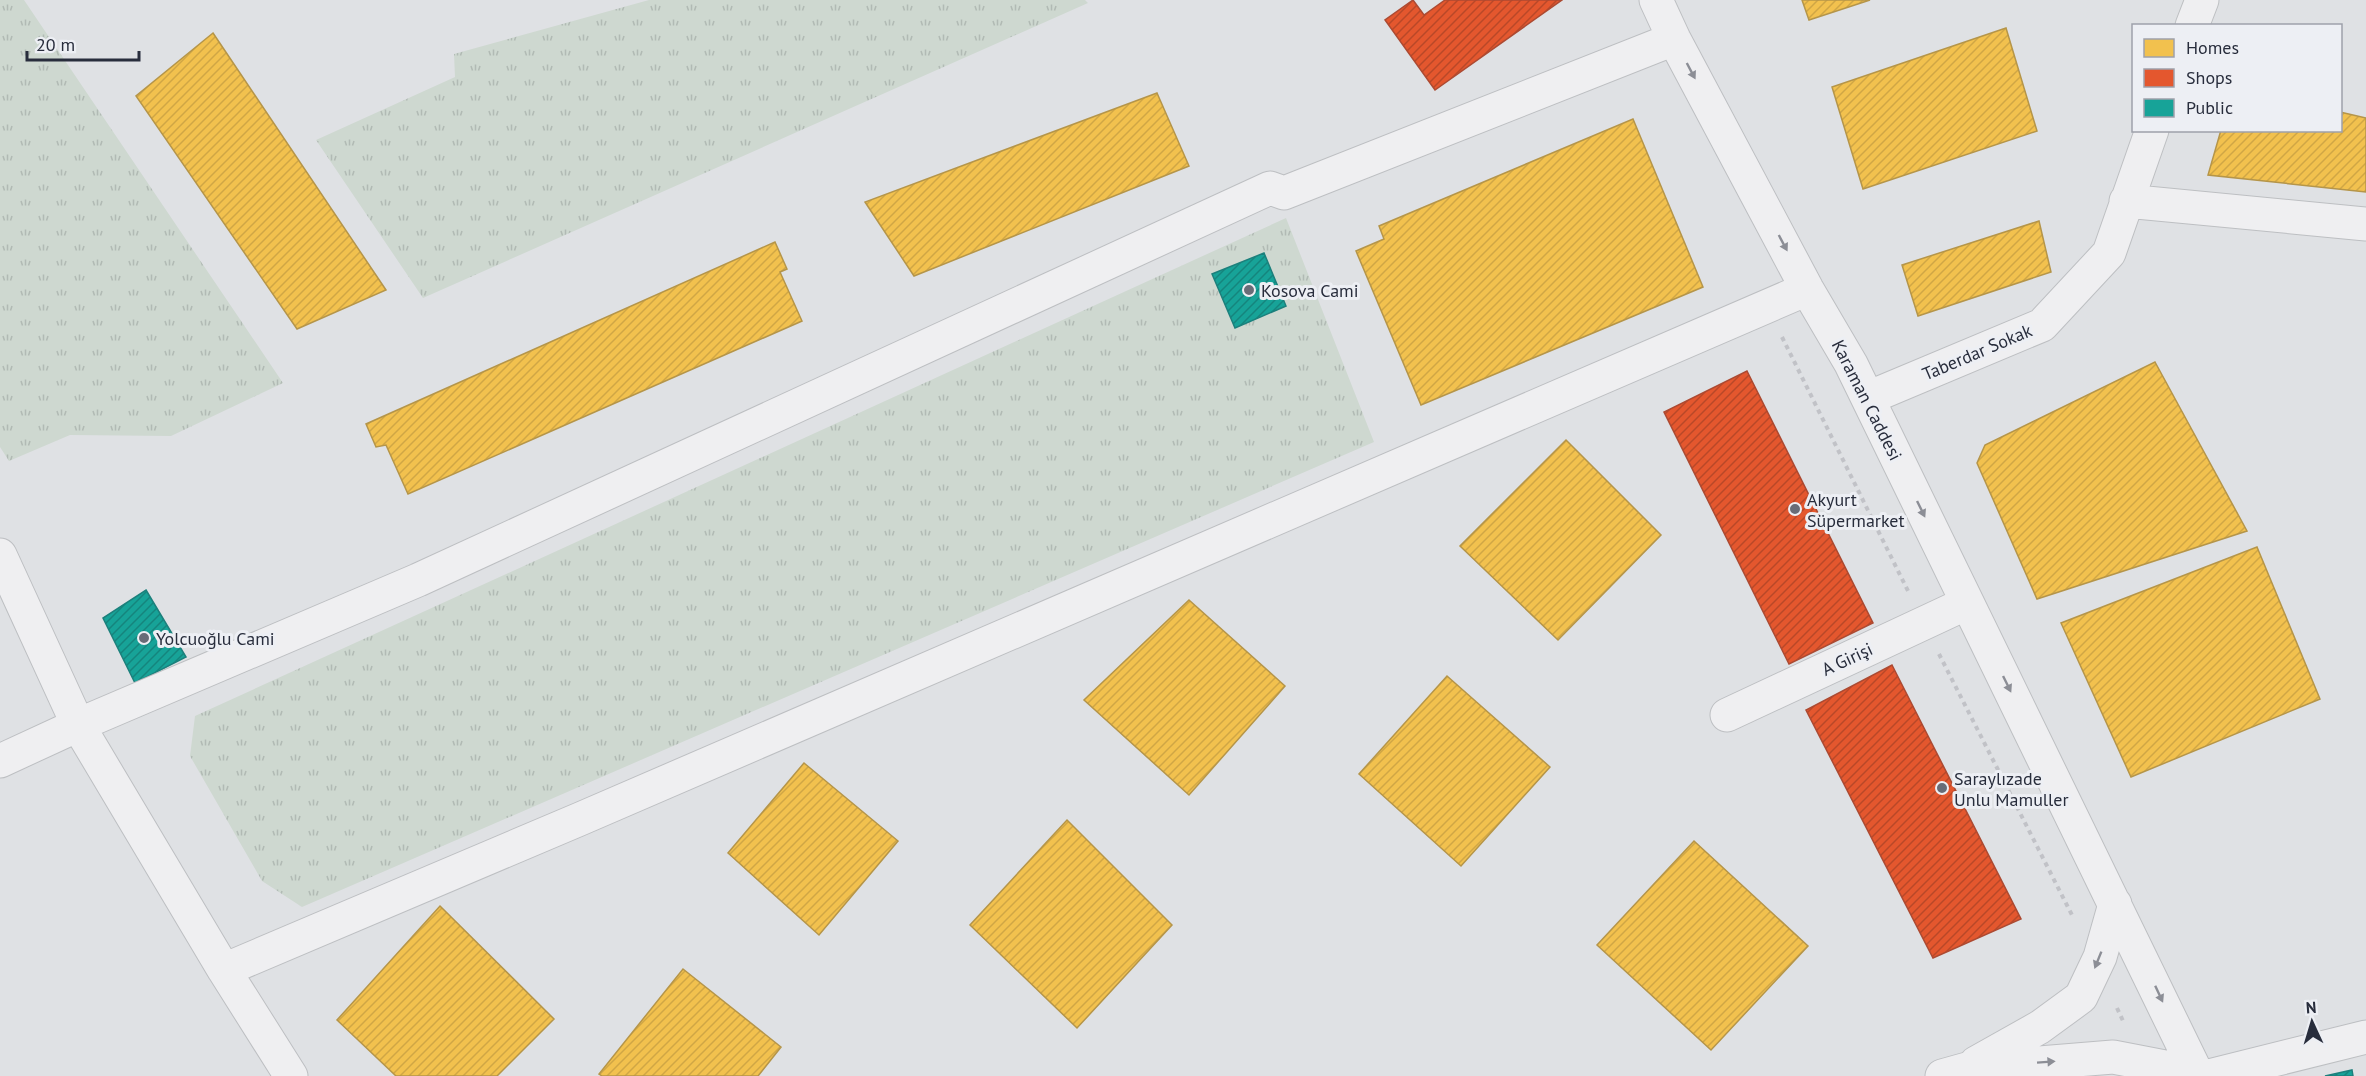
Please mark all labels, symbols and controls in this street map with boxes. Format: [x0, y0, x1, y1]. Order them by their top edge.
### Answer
scale bar [27, 24, 140, 62]
legend [2132, 24, 2342, 132]
text: 20 m [36, 33, 75, 56]
text: Homes [2186, 36, 2239, 59]
one-way arrow [1686, 63, 1696, 80]
text: Shops [2186, 66, 2232, 89]
text: Public [2186, 96, 2233, 119]
one-way arrow [1778, 235, 1788, 252]
place label: Kosova Cami [1261, 279, 1359, 302]
marker: Kosova Cami [1242, 283, 1256, 297]
street label: Taberdar Sokak [1919, 318, 2036, 385]
street label: Karaman Caddesi [1827, 336, 1907, 464]
place label: Akyurt Süpermarket [1807, 488, 1905, 532]
one-way arrow [1916, 500, 1926, 518]
marker: Akyurt Süpermarket [1788, 502, 1802, 516]
place label: Yolcuoğlu Cami [156, 627, 275, 650]
marker: Yolcuoğlu Cami [137, 631, 151, 645]
street label: A Girişi [1818, 637, 1876, 681]
one-way arrow [2002, 676, 2011, 693]
place label: Saraylızade Unlu Mamuller [1954, 767, 2069, 811]
marker: Saraylızade Unlu Mamuller [1935, 781, 1949, 795]
one-way arrow [2093, 951, 2102, 969]
one-way arrow [2155, 986, 2164, 1003]
north arrow [2282, 992, 2342, 1052]
text: N [2305, 997, 2317, 1017]
one-way arrow [2037, 1058, 2056, 1067]

